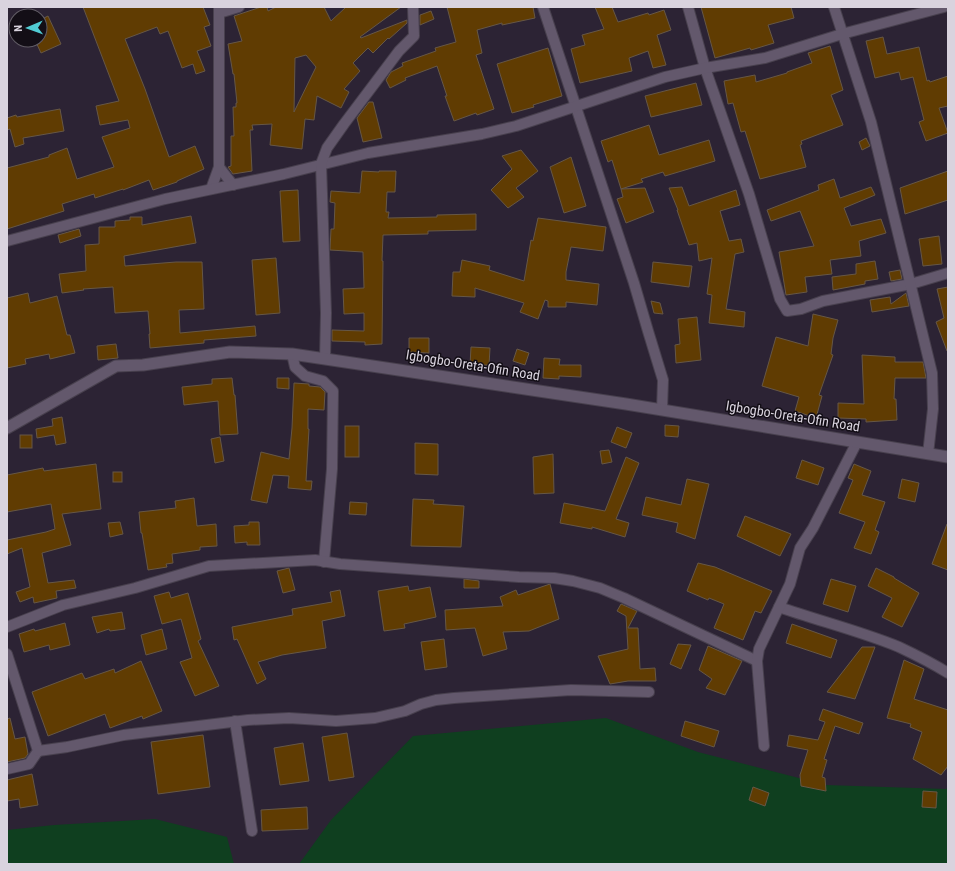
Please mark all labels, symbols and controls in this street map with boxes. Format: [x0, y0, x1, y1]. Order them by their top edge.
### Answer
north arrow [8, 8, 48, 48]
text: N [12, 24, 25, 32]
street label: Igbogbo-Oreta-Ofin Road [405, 347, 541, 383]
street label: Igbogbo-Oreta-Ofin Road [725, 398, 861, 434]

